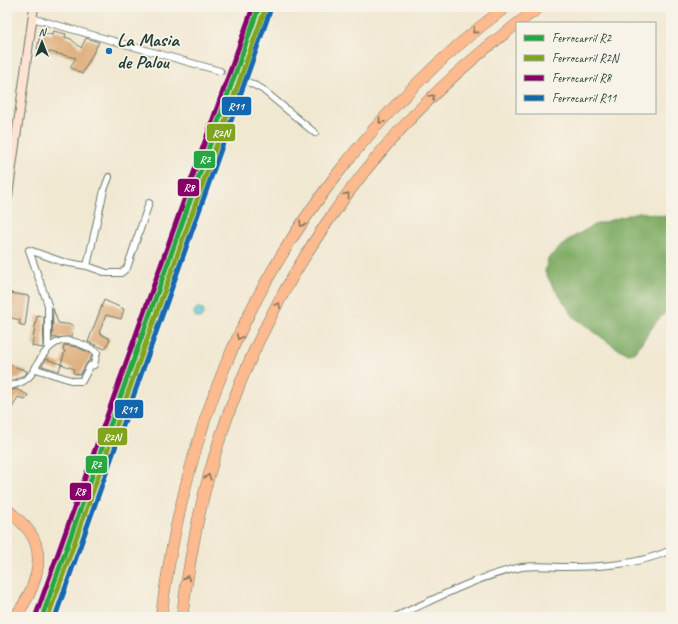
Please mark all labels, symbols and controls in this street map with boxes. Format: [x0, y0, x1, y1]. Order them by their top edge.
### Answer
north arrow [22, 22, 62, 62]
legend [516, 22, 656, 114]
text: N [39, 25, 48, 39]
one-way arrow [472, 27, 480, 34]
place label: La Masia de Palou [117, 28, 180, 74]
text: Ferrocarril R2 [552, 30, 613, 46]
marker: La Masia de Palou [104, 46, 114, 56]
text: Ferrocarril R2N [552, 50, 620, 66]
text: Ferrocarril R8 [552, 70, 613, 86]
text: Ferrocarril R11 [552, 90, 617, 106]
one-way arrow [427, 94, 435, 102]
line badge: R11 [221, 96, 252, 116]
text: R11 [228, 99, 245, 113]
one-way arrow [379, 116, 386, 124]
line badge: R2N [206, 123, 236, 142]
text: R2N [212, 126, 232, 140]
line badge: R2 [193, 150, 216, 169]
text: R2 [200, 152, 212, 166]
line badge: R8 [177, 178, 200, 197]
text: R8 [184, 180, 197, 194]
one-way arrow [342, 192, 349, 199]
one-way arrow [300, 220, 307, 227]
one-way arrow [273, 302, 280, 309]
one-way arrow [236, 333, 244, 340]
line badge: R11 [114, 399, 144, 419]
text: R11 [121, 402, 138, 416]
line badge: R2N [97, 427, 128, 446]
text: R2N [103, 430, 123, 444]
line badge: R2 [85, 455, 108, 474]
text: R2 [91, 457, 103, 471]
one-way arrow [204, 474, 212, 480]
line badge: R8 [69, 482, 92, 501]
text: R8 [75, 484, 88, 498]
one-way arrow [182, 575, 191, 581]

